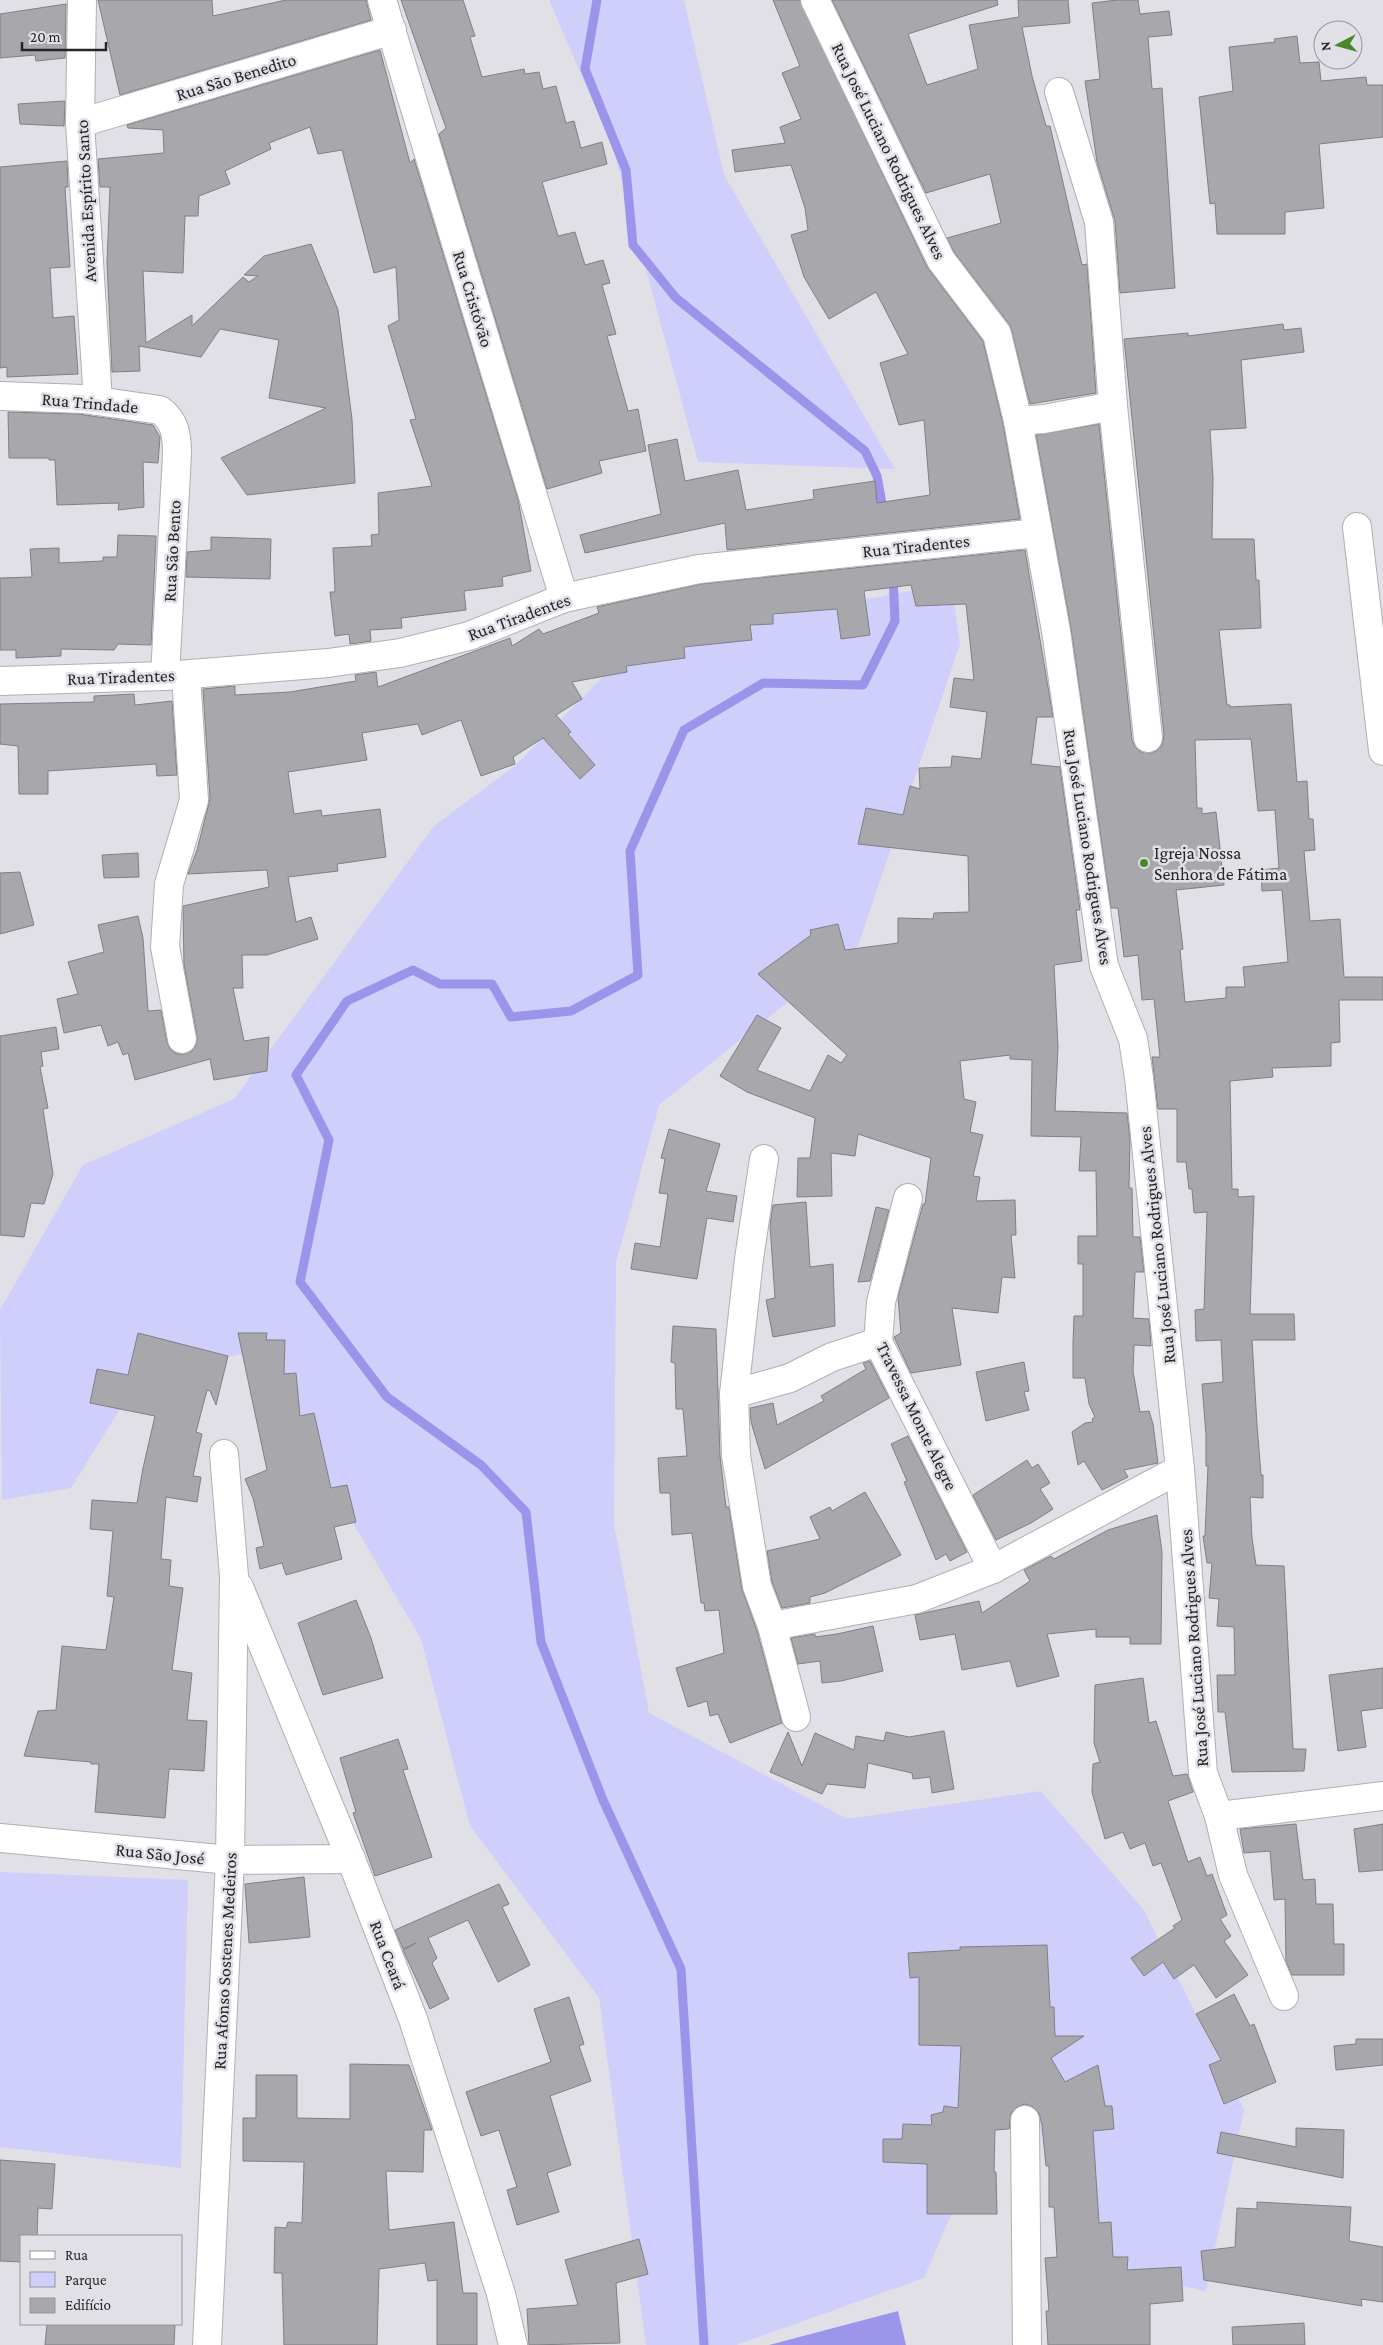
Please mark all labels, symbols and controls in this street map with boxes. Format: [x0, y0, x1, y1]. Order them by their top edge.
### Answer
scale bar [22, 20, 106, 52]
north arrow [1313, 20, 1363, 70]
text: 20 m [30, 29, 61, 45]
street label: Rua José Luciano Rodrigues Alves [828, 39, 950, 263]
text: N [1317, 40, 1334, 52]
street label: Rua São Benedito [174, 49, 298, 105]
street label: Avenida Espírito Santo [72, 119, 100, 283]
street label: Rua Cristóvão [449, 248, 497, 350]
street label: Rua Trindade [41, 389, 139, 417]
street label: Rua São Bento [159, 499, 185, 603]
street label: Rua Tiradentes [861, 530, 971, 562]
street label: Rua Tiradentes [465, 589, 573, 645]
street label: Rua Tiradentes [67, 665, 175, 689]
street label: Rua José Luciano Rodrigues Alves [1059, 728, 1117, 966]
place label: Igreja Nossa Senhora de Fátima [1154, 843, 1287, 884]
marker: Igreja Nossa Senhora de Fátima [1138, 857, 1150, 869]
street label: Rua José Luciano Rodrigues Alves [1135, 1125, 1179, 1365]
street label: Travessa Monte Alegre [872, 1339, 962, 1493]
street label: Rua José Luciano Rodrigues Alves [1176, 1528, 1212, 1768]
street label: Rua São José [115, 1839, 206, 1869]
street label: Rua Afonso Sostenes Medeiros [209, 1852, 241, 2070]
street label: Rua Ceará [366, 1918, 410, 1992]
legend [20, 2235, 182, 2325]
text: Rua [65, 2247, 88, 2263]
text: Parque [65, 2272, 107, 2289]
text: Edifício [65, 2297, 111, 2313]

